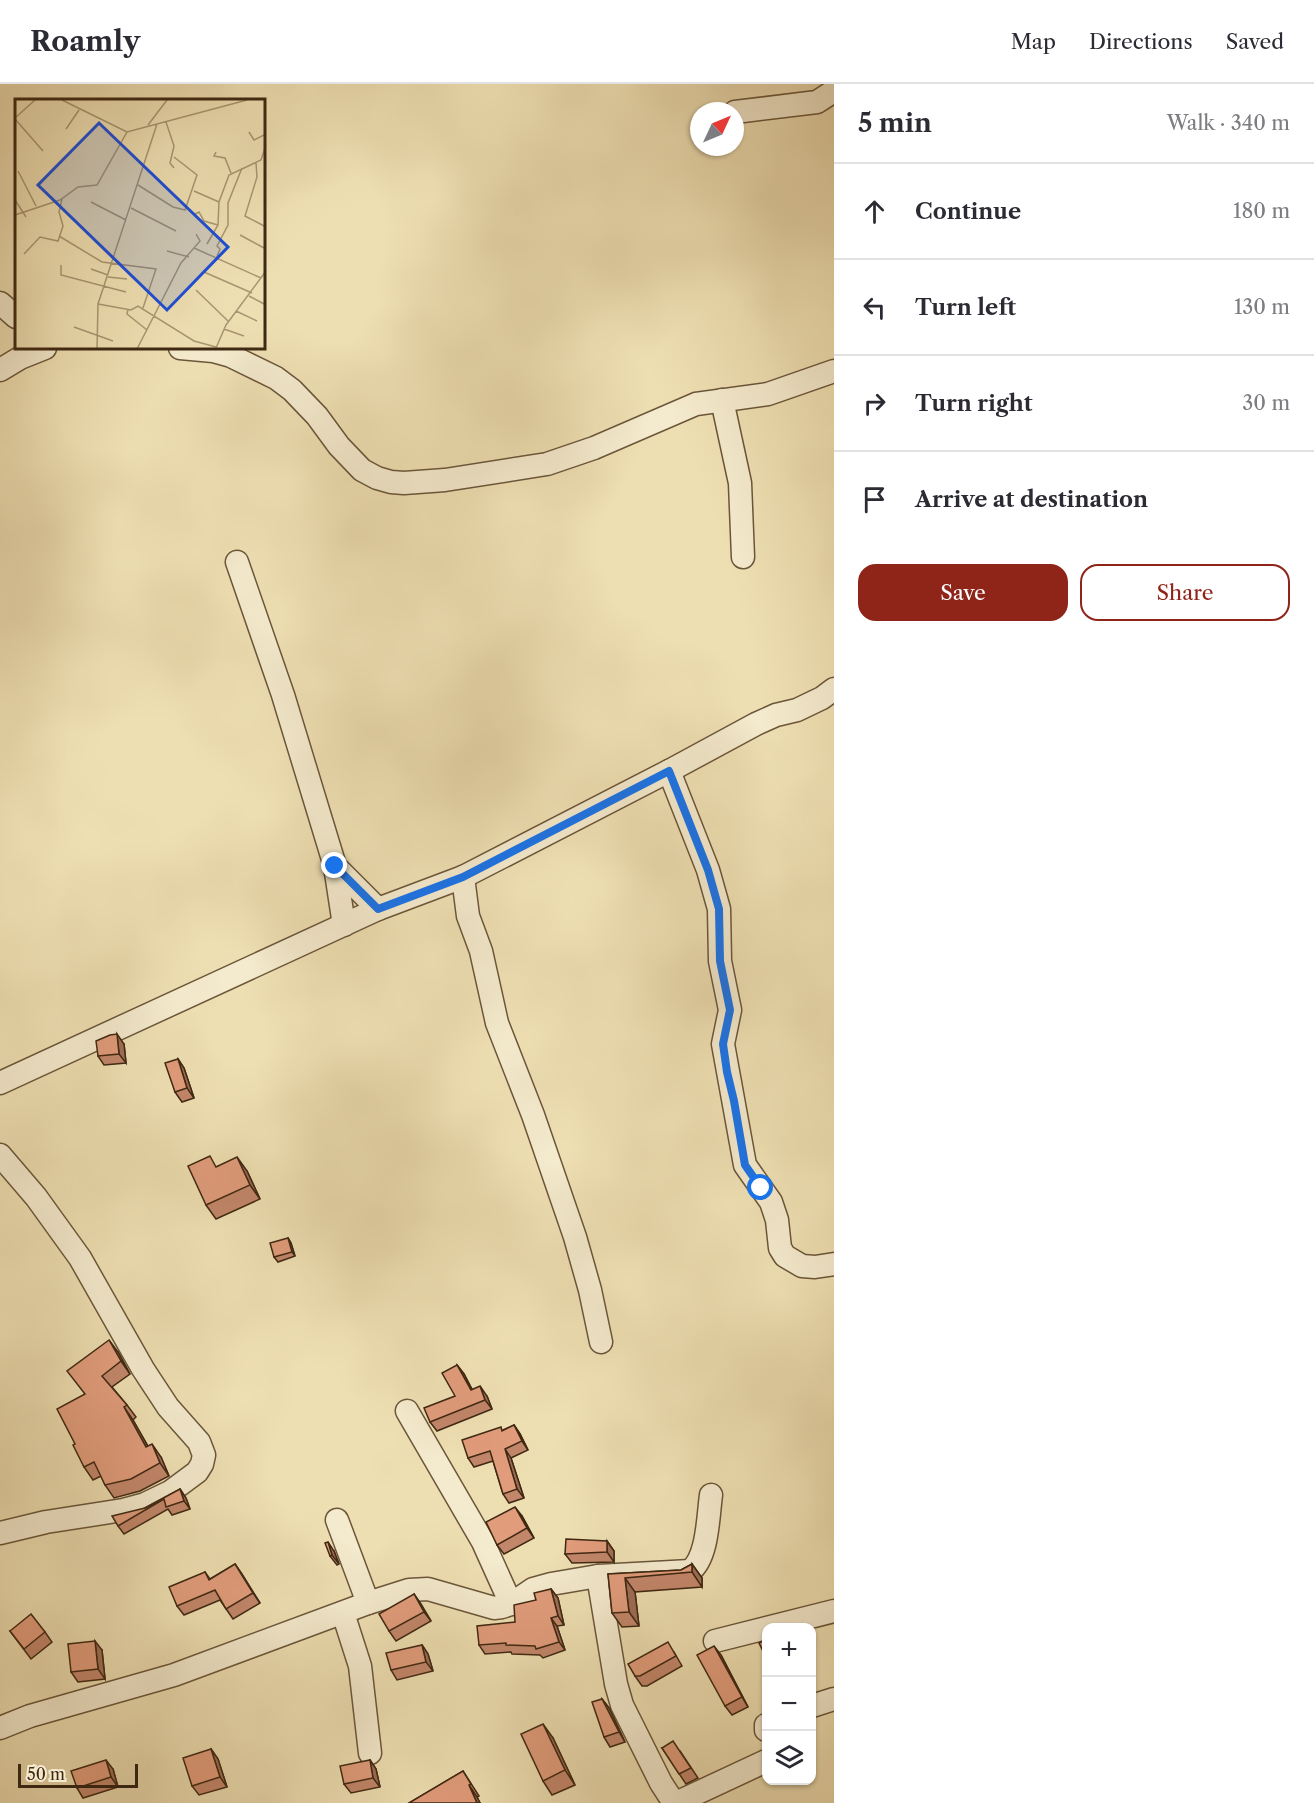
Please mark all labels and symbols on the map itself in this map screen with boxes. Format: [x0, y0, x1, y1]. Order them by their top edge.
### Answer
inset map [15, 99, 266, 350]
north arrow [690, 102, 744, 156]
route end [321, 852, 347, 878]
route start [747, 1174, 773, 1200]
scale bar [18, 1761, 138, 1788]

